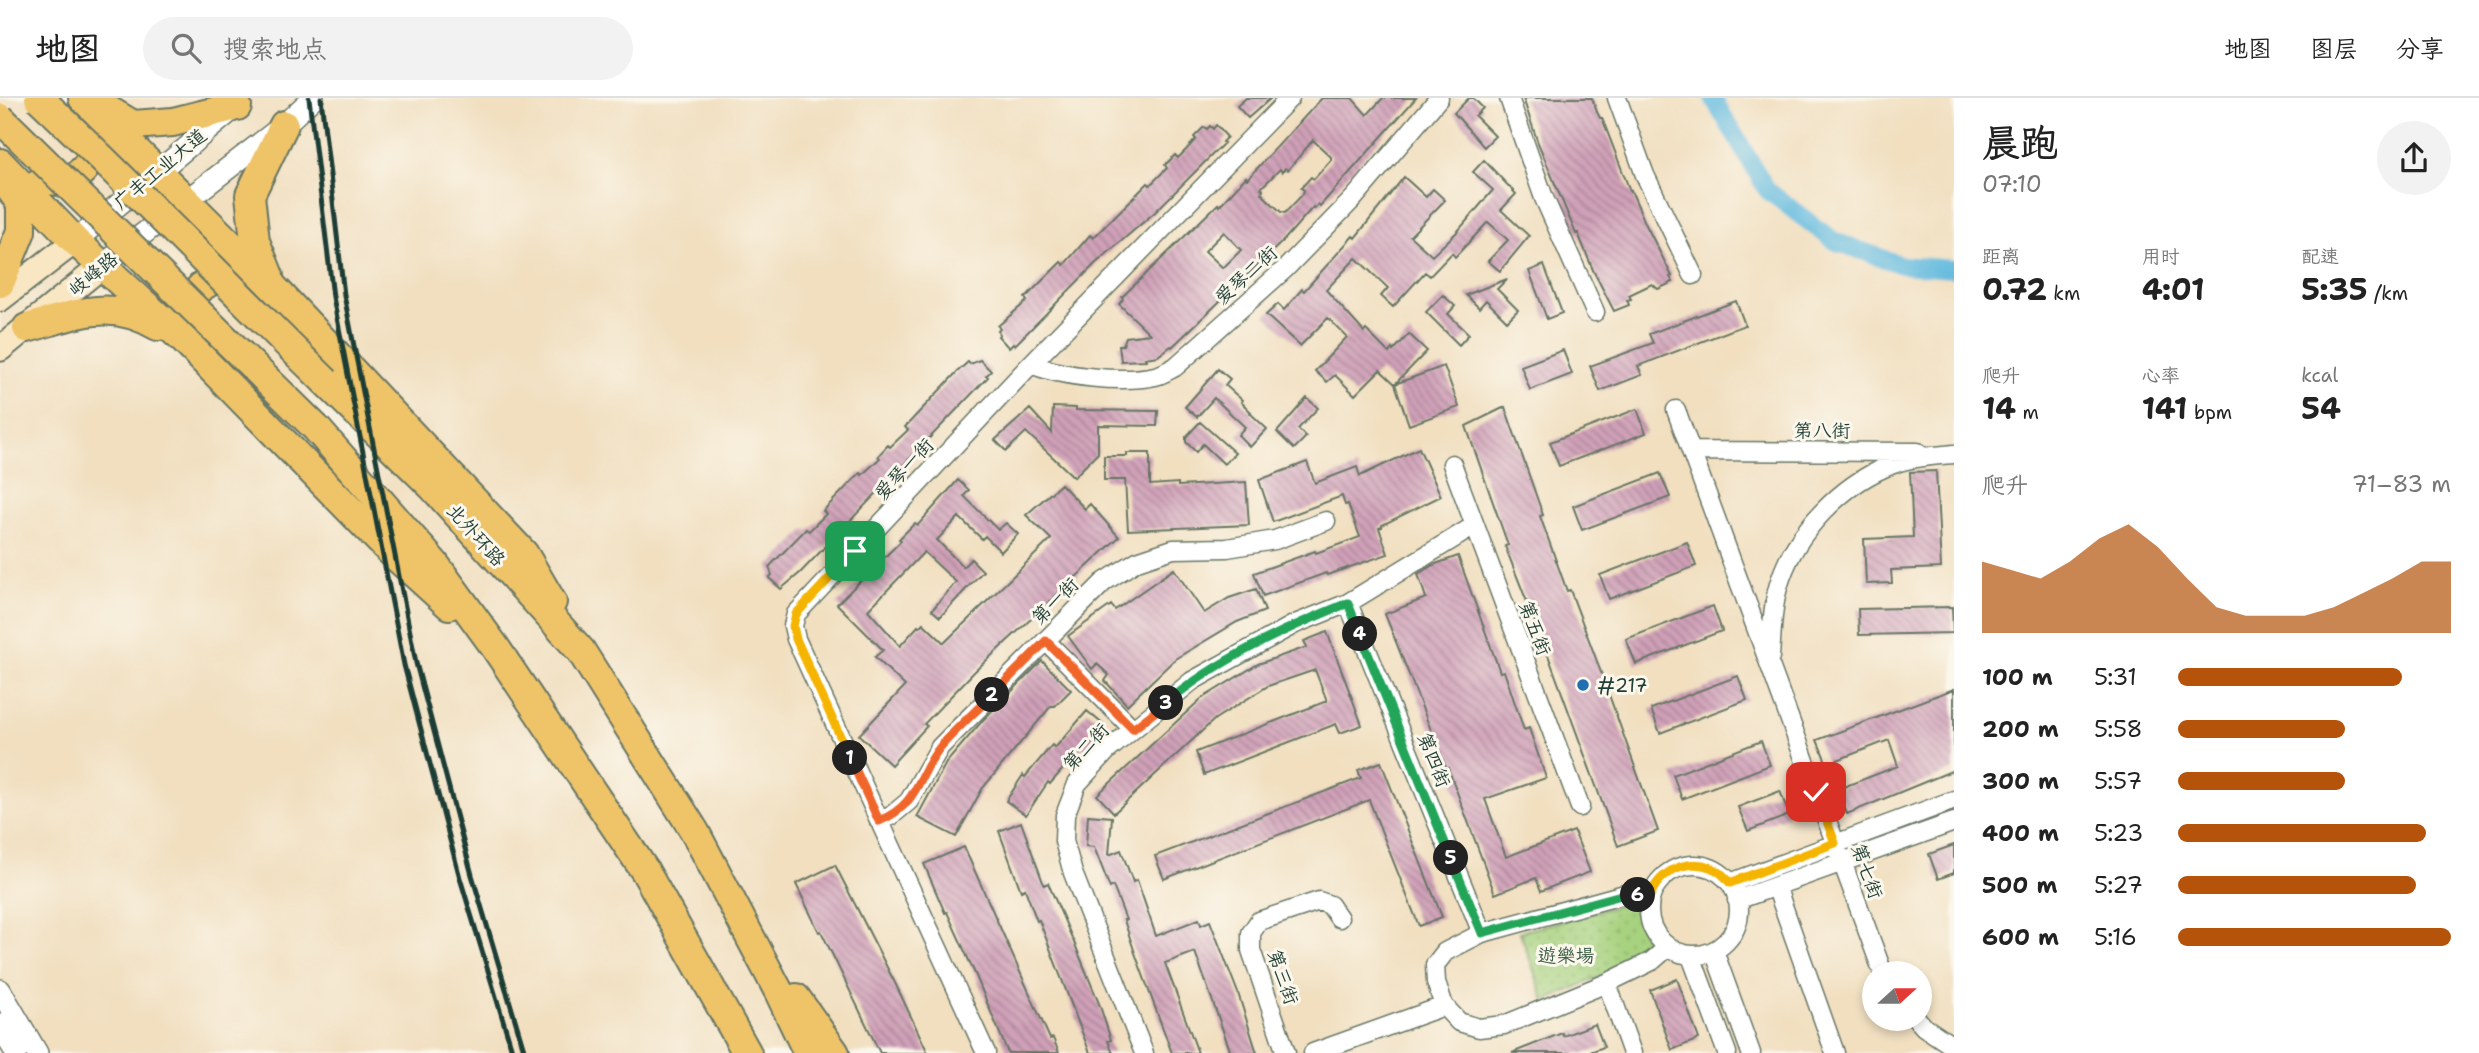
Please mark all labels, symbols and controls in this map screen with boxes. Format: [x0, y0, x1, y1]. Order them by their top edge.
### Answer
search box [143, 17, 633, 80]
text: 地图 [35, 26, 101, 71]
icon: search [167, 29, 205, 67]
text: 搜索地点 [223, 31, 327, 66]
text: 地图 [2224, 33, 2272, 65]
text: 图层 [2310, 33, 2358, 65]
text: 分享 [2396, 33, 2444, 65]
text: 晨跑 [1982, 117, 2058, 168]
button: share [2377, 121, 2451, 195]
street label: 广丰工业大道 [108, 123, 212, 215]
text: 07:10 [1982, 169, 2042, 199]
street label: 爱琴二街 [1209, 240, 1283, 310]
text: 距离 [1982, 244, 2020, 269]
text: 用时 [2142, 244, 2180, 269]
text: 配速 [2301, 244, 2339, 269]
street label: 岐峰路 [63, 246, 123, 302]
text: 0.72 [1982, 269, 2047, 310]
text: 4:01 [2142, 269, 2205, 310]
text: 5:35 [2301, 269, 2368, 310]
text: km [2047, 281, 2080, 306]
text: /km [2368, 281, 2408, 306]
text: 爬升 [1982, 363, 2020, 388]
text: 心率 [2142, 363, 2180, 388]
text: kcal [2301, 363, 2338, 388]
text: 14 [1982, 388, 2016, 429]
text: 141 [2142, 388, 2187, 429]
text: 54 [2301, 388, 2341, 429]
text: m [2016, 400, 2039, 425]
text: bpm [2187, 400, 2232, 425]
street label: 第八街 [1793, 418, 1851, 443]
street label: 爱琴一街 [869, 433, 939, 505]
text: 71–83 m [2352, 469, 2451, 499]
text: 爬升 [1982, 470, 2028, 500]
street label: 北外环路 [441, 498, 511, 572]
pin [825, 521, 885, 581]
icon: arrive [836, 532, 874, 570]
street label: 第一街 [1026, 572, 1084, 630]
street label: 第五街 [1513, 597, 1557, 659]
pin: 4 [1342, 616, 1378, 652]
text: 4 [1353, 621, 1366, 646]
text: 100 m [1982, 662, 2053, 692]
text: 5:31 [2094, 662, 2137, 692]
place label: #217 [1597, 673, 1648, 698]
marker: #217 [1575, 677, 1591, 693]
pin: 2 [974, 678, 1010, 712]
text: 2 [985, 682, 998, 707]
pin: 3 [1148, 686, 1184, 720]
text: 3 [1159, 690, 1172, 715]
text: 200 m [1982, 714, 2059, 744]
text: 5:58 [2094, 714, 2143, 744]
street label: 第二街 [1057, 718, 1115, 776]
street label: 第四街 [1412, 729, 1456, 791]
pin: 1 [832, 740, 868, 776]
text: 1 [845, 745, 854, 770]
pin [1786, 762, 1846, 822]
text: 300 m [1982, 766, 2059, 796]
text: 5:57 [2094, 766, 2142, 796]
icon: check [1797, 773, 1835, 811]
text: 400 m [1982, 818, 2059, 848]
text: 5:23 [2094, 818, 2143, 848]
pin: 5 [1434, 840, 1468, 876]
street label: 第七街 [1846, 840, 1888, 902]
text: 5 [1445, 845, 1456, 870]
text: 500 m [1982, 870, 2057, 900]
text: 5:27 [2094, 870, 2143, 900]
pin: 6 [1620, 878, 1656, 912]
text: 6 [1631, 882, 1644, 907]
text: 600 m [1982, 922, 2059, 952]
text: 5:16 [2094, 922, 2137, 952]
park label: 遊樂場 [1537, 943, 1595, 968]
street label: 第三街 [1262, 946, 1304, 1008]
north arrow [1862, 961, 1932, 1031]
map controls [1862, 961, 1932, 1031]

